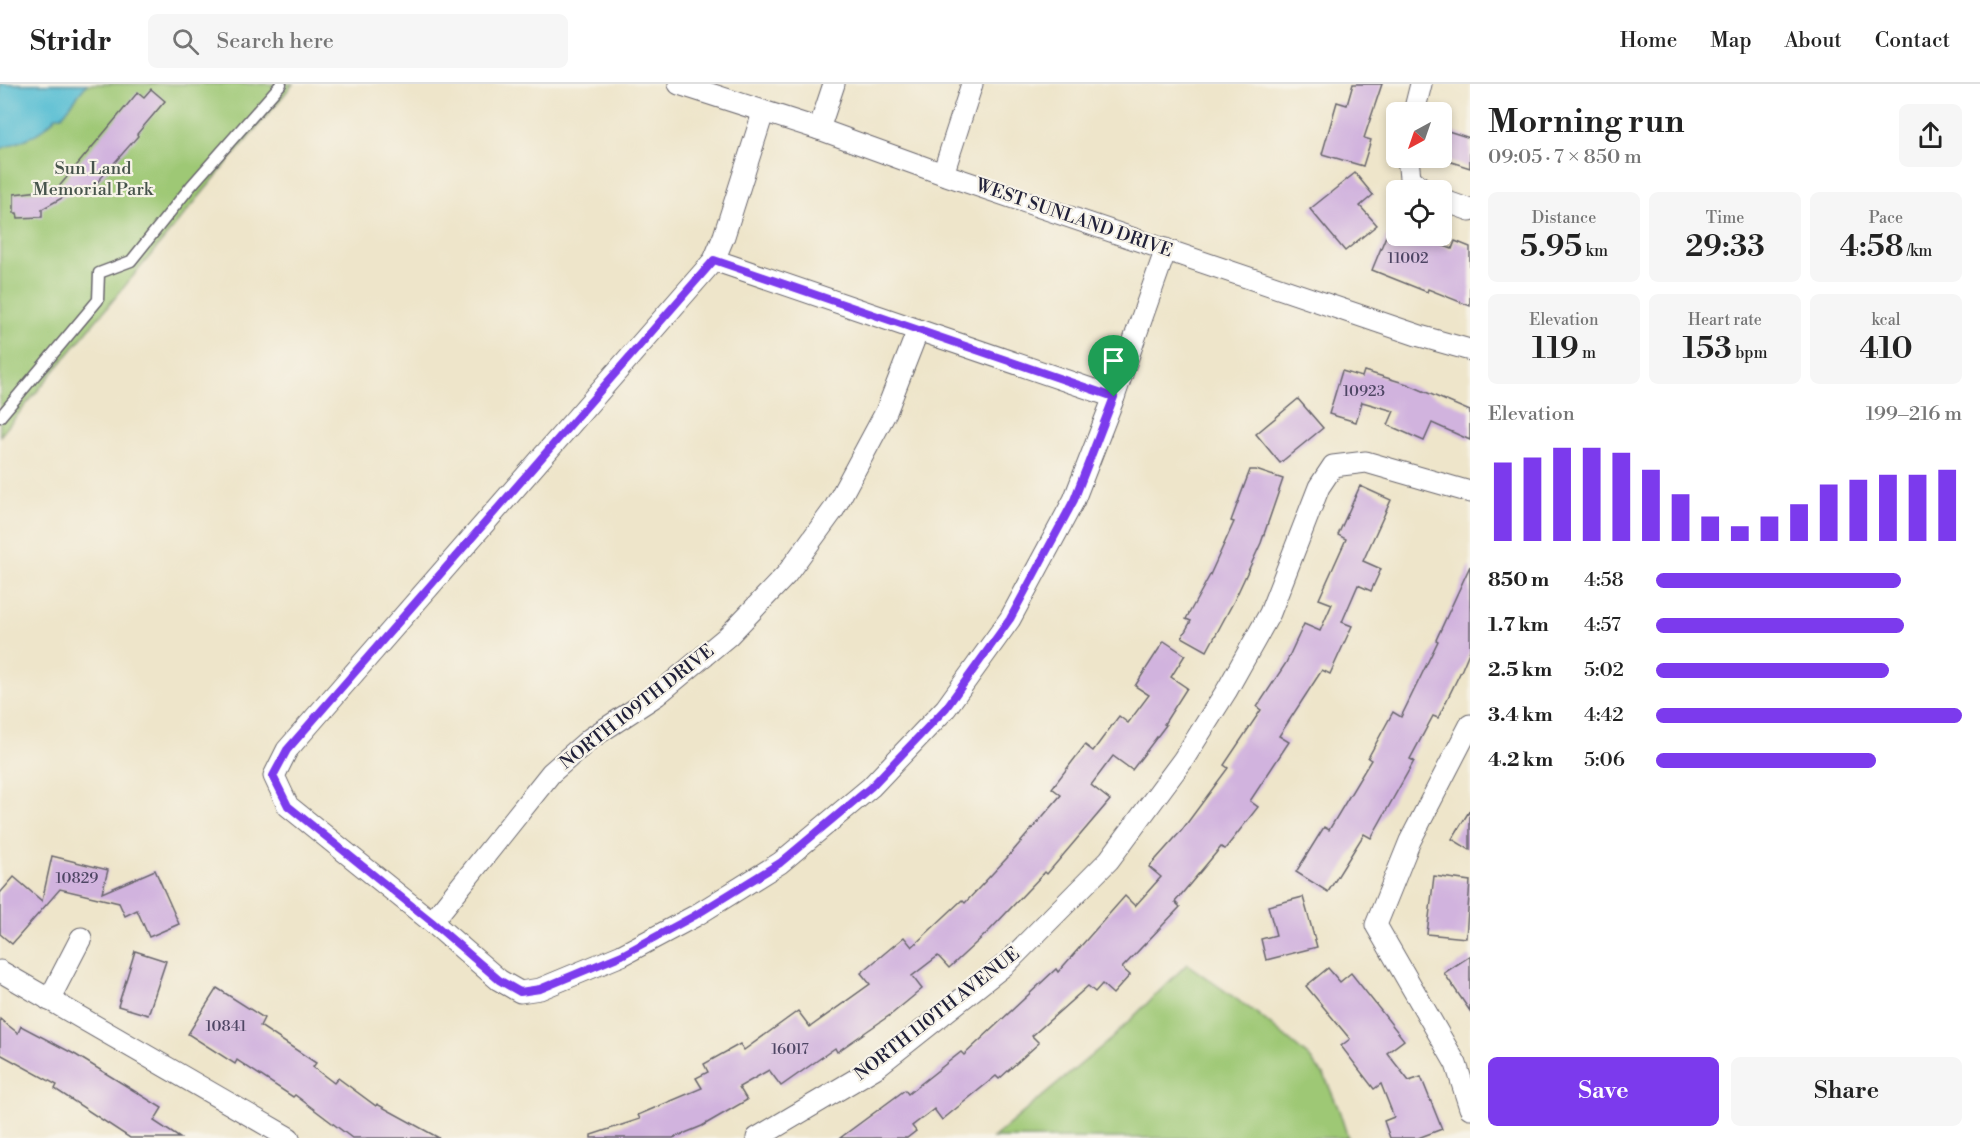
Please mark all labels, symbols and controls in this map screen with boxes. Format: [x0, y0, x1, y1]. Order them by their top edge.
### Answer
search box [148, 14, 568, 68]
text: Stridr [30, 24, 112, 59]
icon: search [169, 25, 202, 58]
text: Search here [217, 28, 334, 55]
text: Home [1620, 28, 1677, 54]
text: Map [1710, 28, 1752, 54]
text: About [1785, 28, 1842, 54]
text: Contact [1875, 28, 1950, 54]
north arrow [1386, 102, 1452, 168]
map controls [1386, 102, 1452, 246]
text: Morning run [1488, 102, 1685, 143]
button: share [1899, 104, 1962, 167]
text: 09:05 · 7 × 850 m [1488, 145, 1642, 170]
park label: Sun Land Memorial Park [33, 157, 155, 201]
street label: WEST SUNLAND DRIVE [971, 173, 1176, 263]
button: locate [1386, 180, 1452, 246]
text: Distance [1532, 208, 1596, 228]
text: Time [1706, 208, 1744, 228]
text: Pace [1869, 208, 1903, 228]
text: 5.95 [1520, 228, 1582, 266]
text: 29:33 [1685, 228, 1765, 266]
text: 4:58 [1840, 228, 1904, 266]
text: km [1582, 241, 1608, 261]
text: /km [1904, 241, 1932, 261]
house number: 11002 [1387, 249, 1429, 268]
text: Elevation [1529, 310, 1599, 330]
text: Heart rate [1688, 310, 1762, 330]
text: kcal [1871, 310, 1901, 330]
text: 119 [1532, 330, 1579, 368]
text: 153 [1682, 330, 1732, 368]
text: 410 [1859, 330, 1913, 368]
pin [1088, 335, 1139, 397]
text: m [1579, 343, 1596, 363]
text: bpm [1732, 343, 1768, 363]
icon: arrive [1097, 344, 1130, 377]
house number: 10923 [1343, 382, 1385, 401]
text: Elevation [1488, 402, 1575, 427]
text: 199–216 m [1866, 402, 1962, 427]
text: 850 m [1488, 568, 1549, 593]
text: 4:58 [1584, 568, 1624, 593]
text: 1.7 km [1488, 613, 1549, 638]
text: 4:57 [1584, 613, 1621, 638]
street label: NORTH 109TH DRIVE [555, 640, 719, 774]
text: 2.5 km [1488, 658, 1552, 683]
text: 5:02 [1584, 658, 1624, 683]
text: 3.4 km [1488, 703, 1553, 728]
text: 4:42 [1584, 703, 1624, 728]
text: 4.2 km [1488, 748, 1553, 773]
text: 5:06 [1584, 748, 1625, 773]
house number: 10829 [56, 869, 98, 888]
street label: NORTH 110TH AVENUE [850, 942, 1024, 1086]
house number: 10841 [206, 1017, 247, 1036]
house number: 16017 [771, 1040, 809, 1059]
button: Save [1488, 1057, 1719, 1126]
button: Share [1731, 1057, 1962, 1126]

